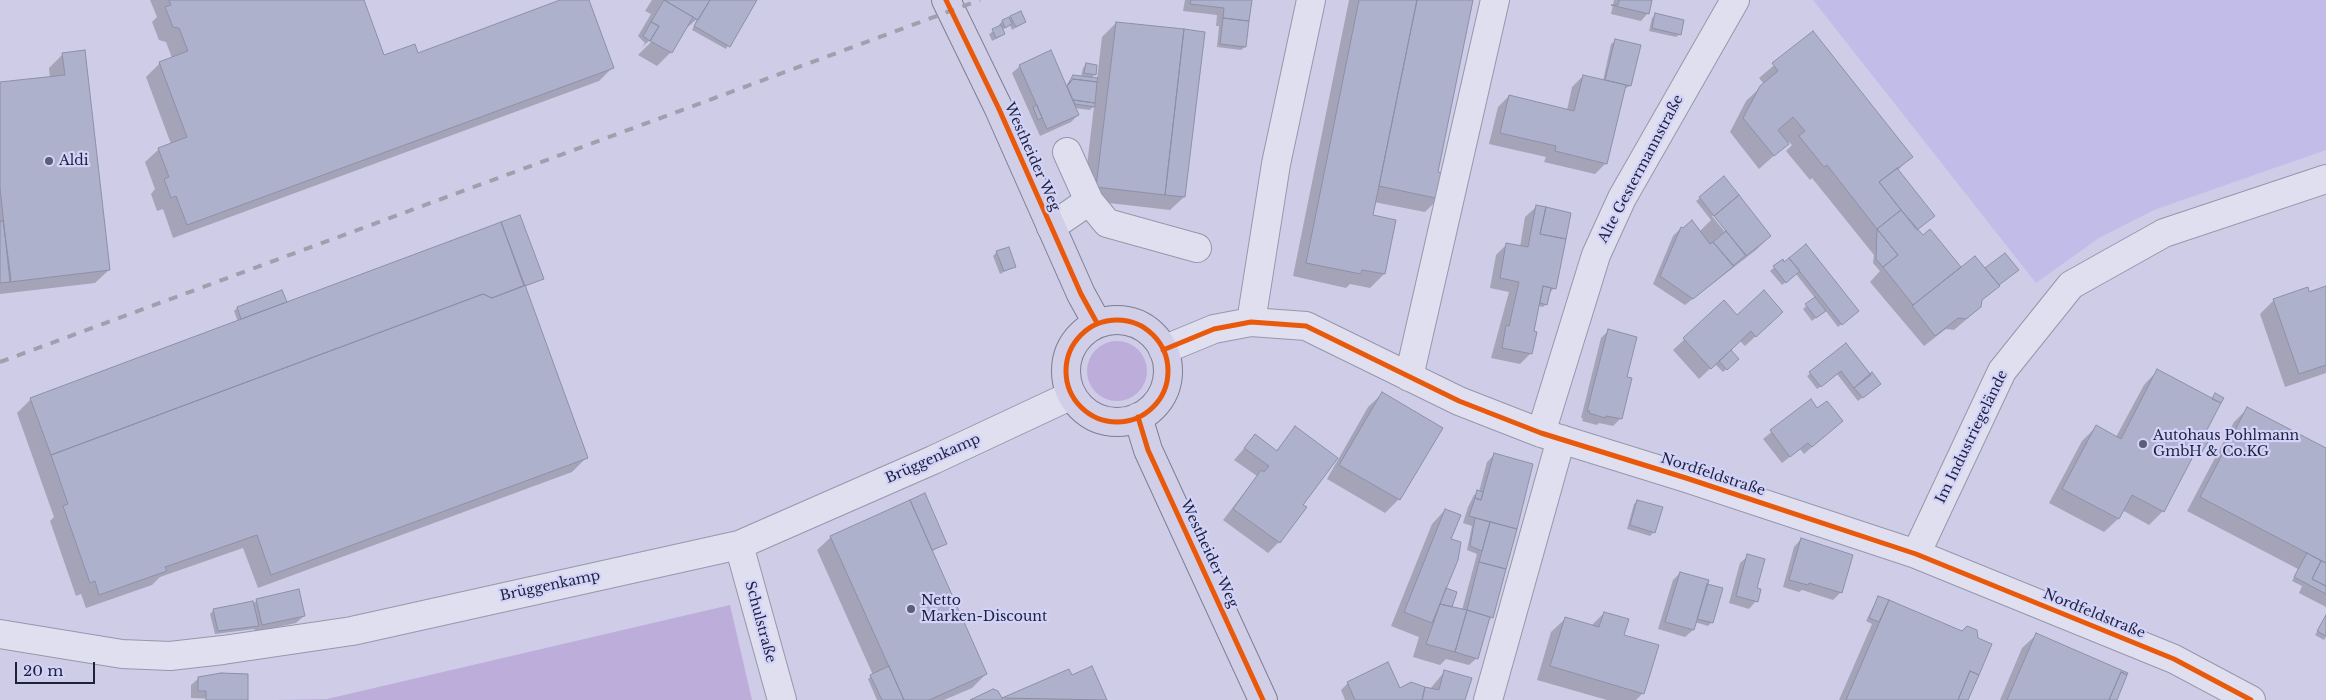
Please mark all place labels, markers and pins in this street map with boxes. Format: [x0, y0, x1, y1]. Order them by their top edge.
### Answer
place label: Aldi [59, 153, 89, 169]
marker: Aldi [43, 155, 55, 167]
place label: Autohaus Pohlmann GmbH & Co.KG [2153, 428, 2299, 461]
marker: Autohaus Pohlmann GmbH & Co.KG [2137, 438, 2149, 450]
place label: Netto Marken-Discount [921, 593, 1047, 626]
marker: Netto Marken-Discount [905, 603, 917, 615]

